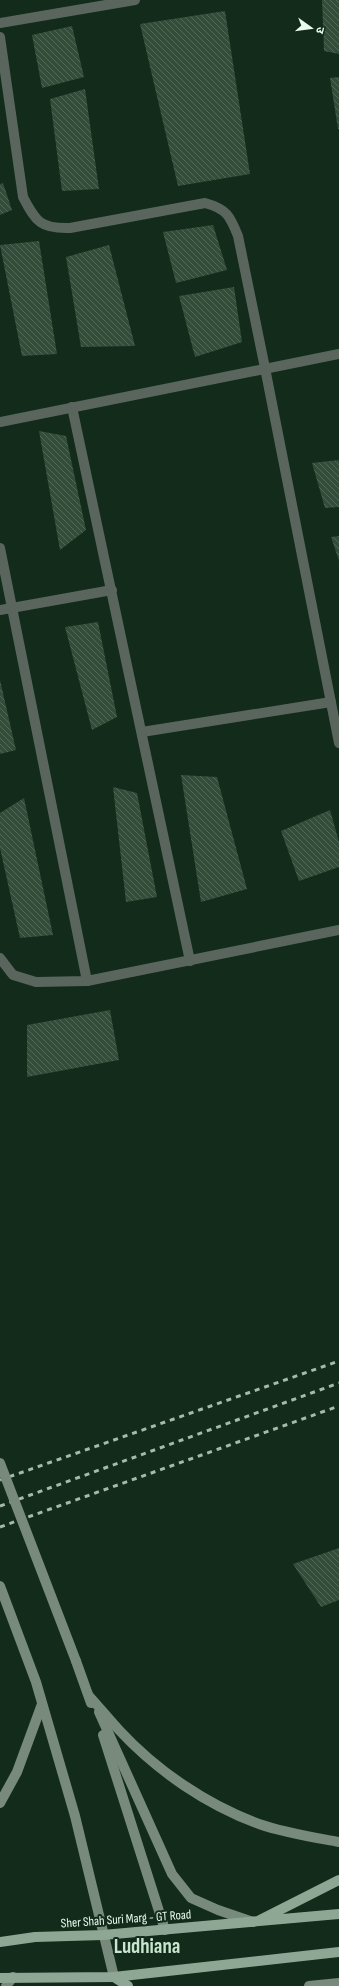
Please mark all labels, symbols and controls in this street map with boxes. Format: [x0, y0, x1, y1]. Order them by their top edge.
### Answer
north arrow [291, 8, 331, 48]
text: उ [313, 26, 327, 36]
street label: Sher Shah Suri Marg - GT Road [60, 1906, 192, 1932]
district label: Ludhiana [114, 1934, 180, 1959]

